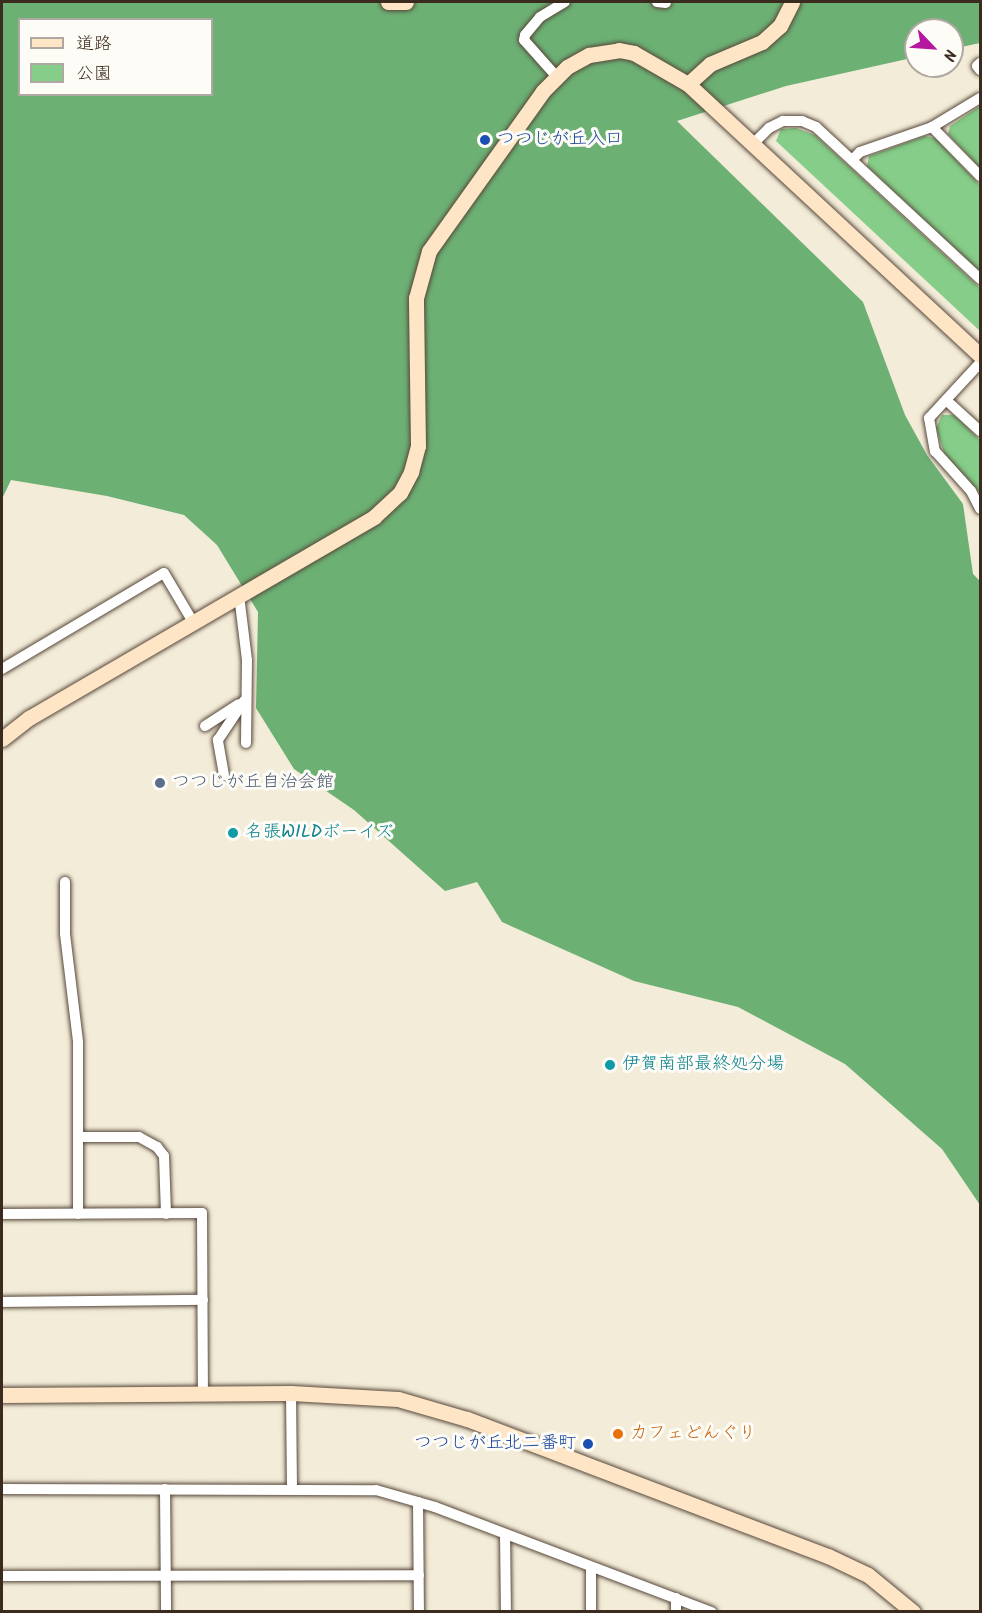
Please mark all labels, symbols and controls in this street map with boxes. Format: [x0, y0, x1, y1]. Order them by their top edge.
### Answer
legend [18, 18, 213, 96]
north arrow [904, 18, 964, 78]
text: 道路 [76, 30, 112, 59]
text: N [935, 45, 962, 65]
text: 公園 [76, 60, 112, 89]
place label: つつじが丘入口 [497, 129, 623, 151]
marker: つつじが丘入口 [478, 133, 492, 147]
place label: つつじが丘自治会館 [172, 772, 334, 794]
marker: つつじが丘自治会館 [153, 776, 167, 790]
place label: 名張WILDボーイズ [245, 822, 394, 844]
marker: 名張WILDボーイズ [226, 826, 240, 840]
place label: 伊賀南部最終処分場 [622, 1054, 784, 1076]
marker: 伊賀南部最終処分場 [603, 1058, 617, 1072]
place label: カフェどんぐり [630, 1423, 756, 1445]
marker: カフェどんぐり [611, 1427, 625, 1441]
place label: つつじが丘北二番町 [414, 1433, 576, 1455]
marker: つつじが丘北二番町 [581, 1437, 595, 1451]

